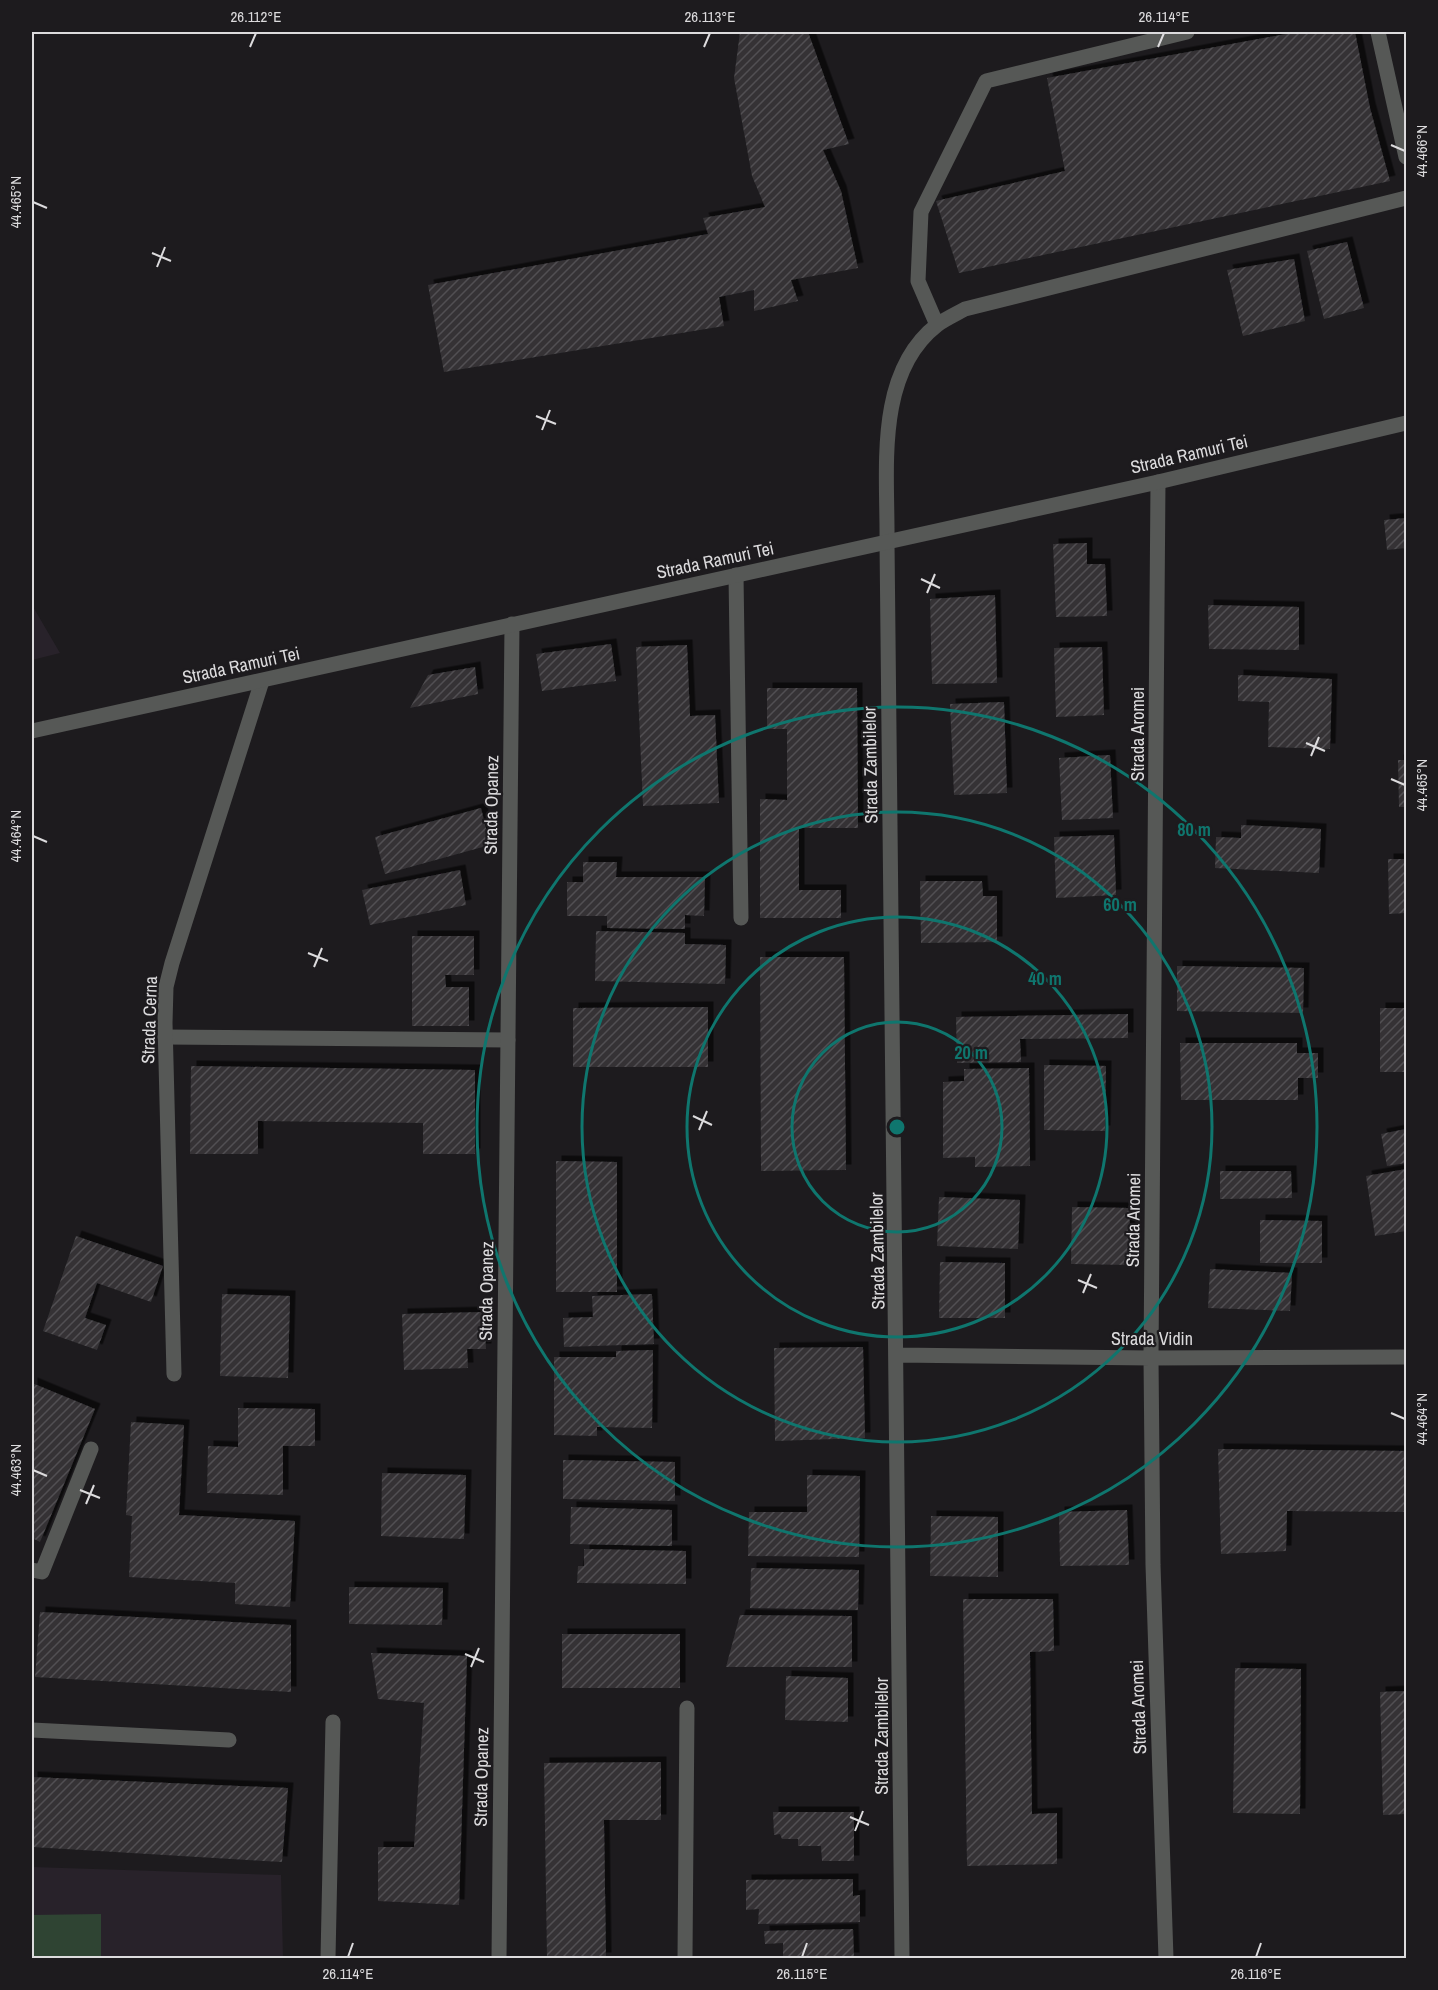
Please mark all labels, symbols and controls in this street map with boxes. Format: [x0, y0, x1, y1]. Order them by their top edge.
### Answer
text: 26.112°E [231, 6, 281, 27]
text: 26.113°E [685, 6, 735, 27]
text: 26.114°E [1139, 6, 1189, 27]
text: 44.466°N [1411, 125, 1432, 177]
text: 44.465°N [5, 176, 26, 228]
street label: Strada Ramuri Tei [1128, 428, 1250, 480]
street label: Strada Ramuri Tei [654, 535, 776, 585]
street label: Strada Ramuri Tei [180, 640, 302, 690]
street label: Strada Aromei [1125, 687, 1150, 781]
street label: Strada Zambilelor [856, 706, 884, 824]
street label: Strada Opanez [478, 755, 504, 855]
text: 44.465°N [1411, 759, 1432, 811]
text: 44.464°N [5, 810, 26, 862]
text: 80 m [1177, 817, 1211, 842]
text: 60 m [1103, 892, 1137, 917]
text: 40 m [1028, 966, 1062, 991]
street label: Strada Cerna [135, 976, 163, 1064]
text: 20 m [954, 1040, 988, 1065]
centre of rings [887, 1117, 907, 1137]
street label: Strada Aromei [1120, 1173, 1146, 1267]
street label: Strada Zambilelor [863, 1192, 891, 1310]
street label: Strada Opanez [473, 1241, 499, 1341]
street label: Strada Vidin [1111, 1326, 1193, 1351]
text: 44.464°N [1411, 1393, 1432, 1445]
text: 44.463°N [5, 1444, 26, 1496]
street label: Strada Aromei [1124, 1659, 1152, 1755]
street label: Strada Zambilelor [869, 1677, 894, 1795]
street label: Strada Opanez [468, 1727, 494, 1827]
text: 26.114°E [323, 1963, 373, 1984]
text: 26.115°E [777, 1963, 827, 1984]
text: 26.116°E [1231, 1963, 1281, 1984]

